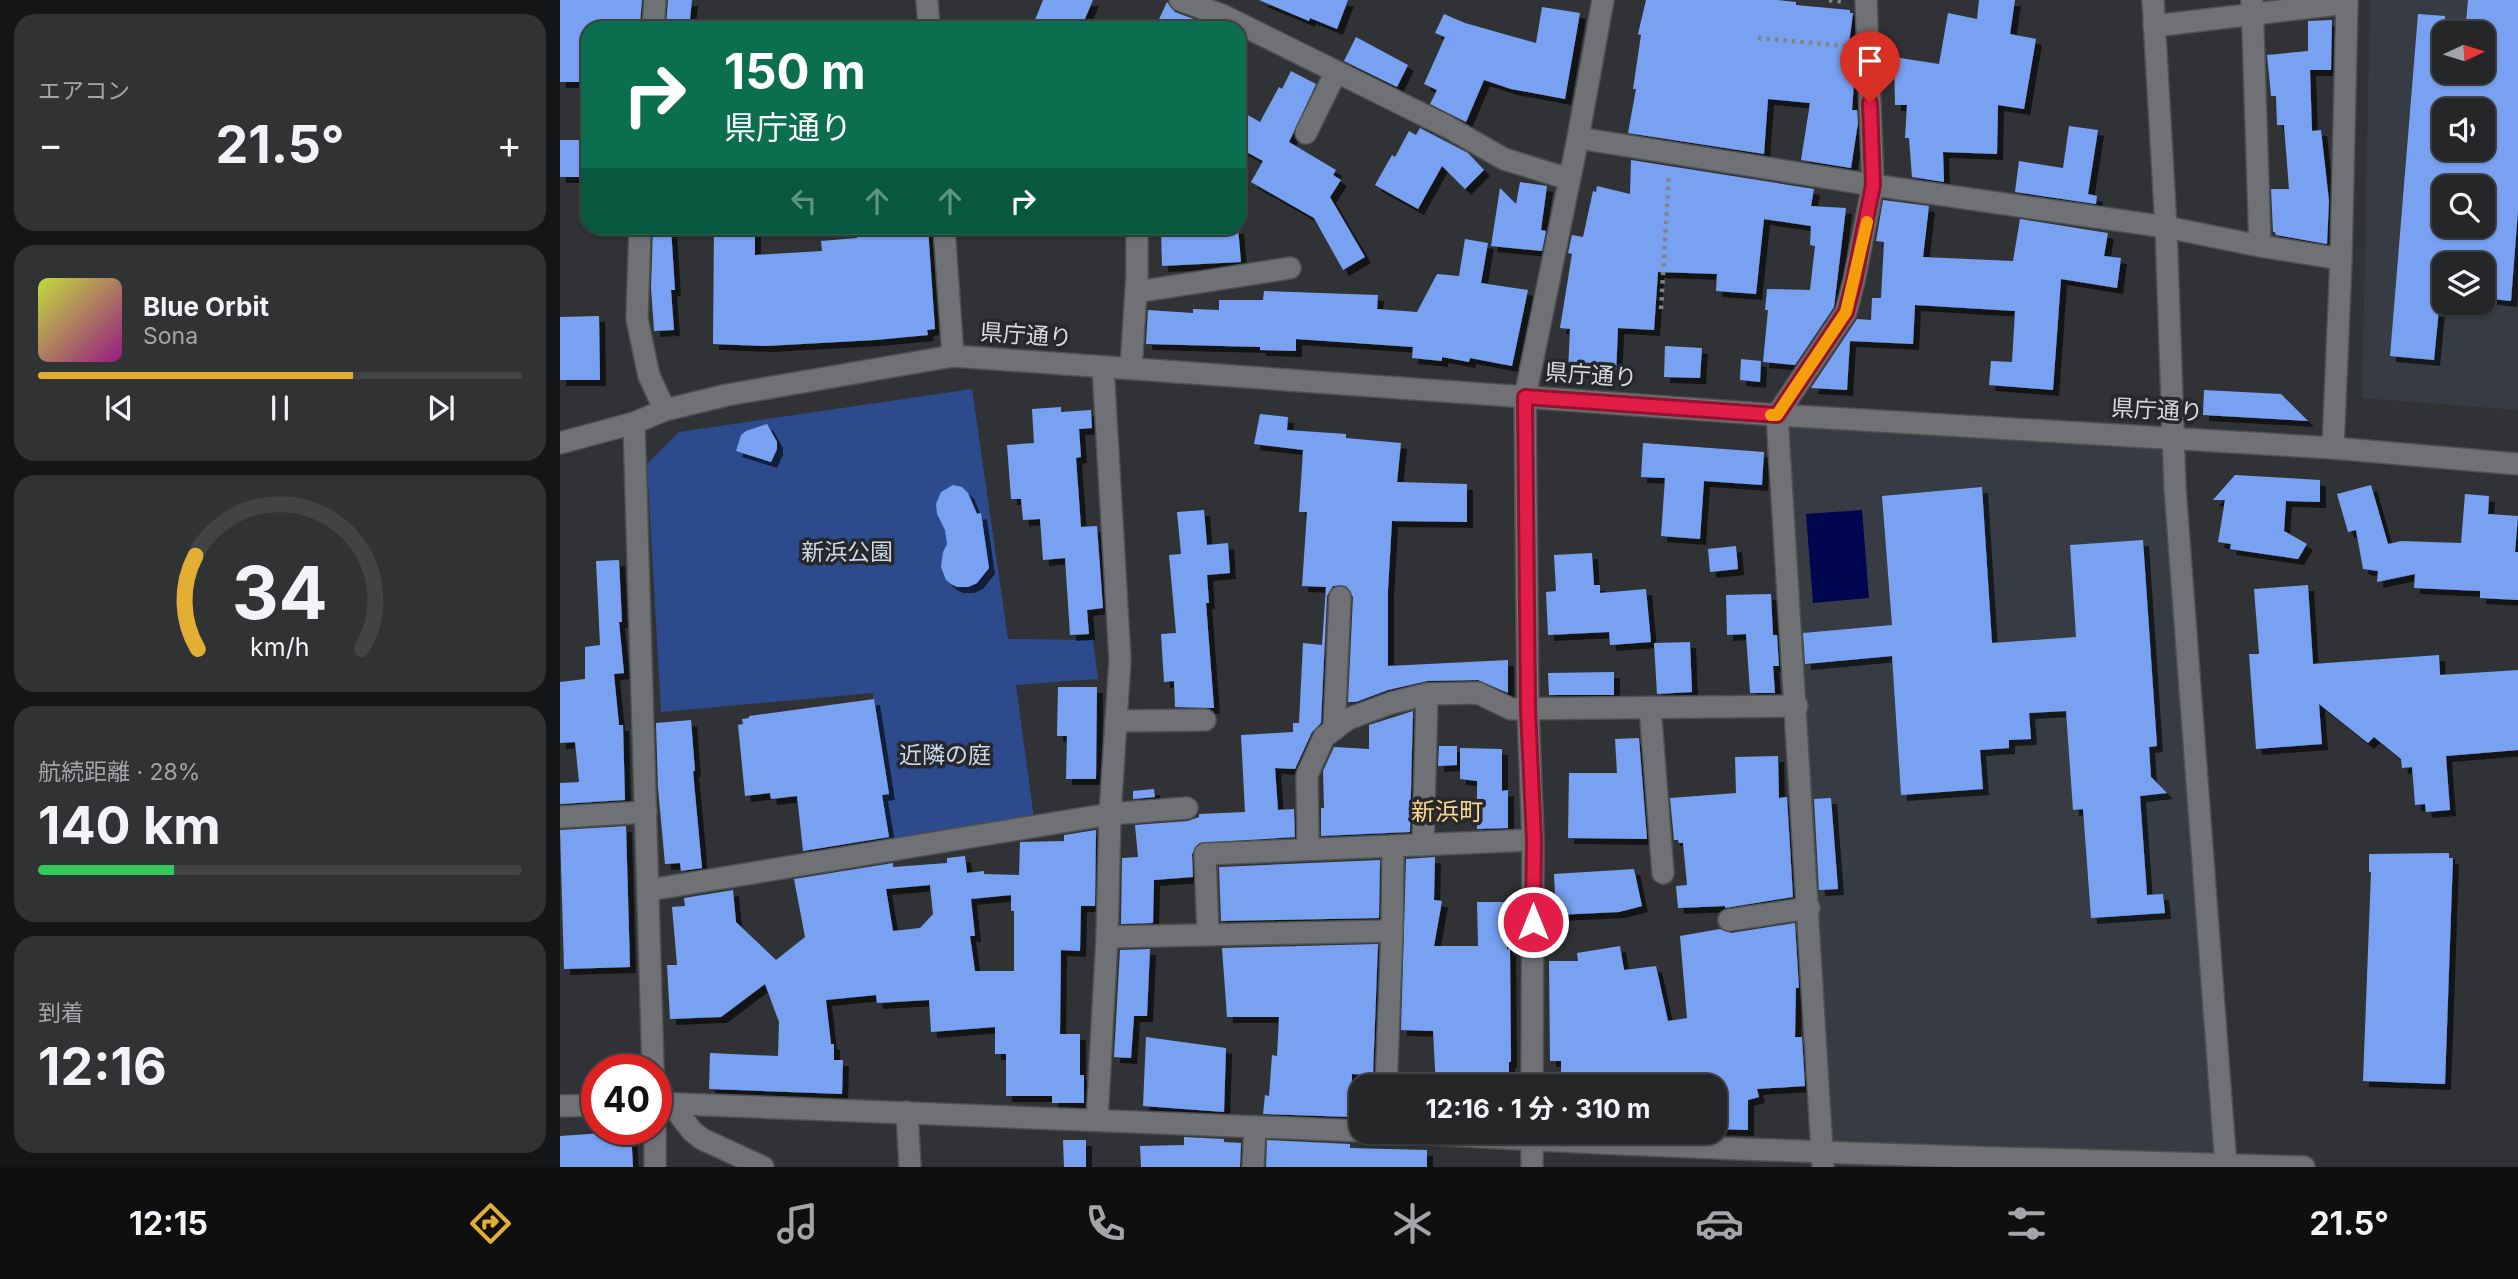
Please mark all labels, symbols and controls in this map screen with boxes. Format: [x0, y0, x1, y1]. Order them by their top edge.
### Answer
north arrow [2432, 21, 2496, 84]
map controls [2432, 21, 2495, 315]
pin [1840, 31, 1900, 103]
text: 150 m [724, 42, 866, 101]
icon: arrive [1851, 42, 1889, 80]
icon: right [609, 49, 700, 140]
text: エアコン [38, 77, 130, 105]
button: sound [2432, 98, 2495, 161]
text: 県庁通り [724, 108, 852, 147]
text: 21.5° [215, 113, 345, 176]
text: − [38, 121, 63, 167]
text: + [497, 121, 522, 167]
button: search [2432, 175, 2495, 238]
icon: left [785, 182, 823, 220]
icon: ahead [858, 182, 896, 220]
icon: ahead [931, 182, 969, 220]
icon: right [1004, 182, 1042, 220]
button: layers [2432, 252, 2495, 315]
text: Blue Orbit [143, 291, 269, 322]
street label: 県庁通り [979, 318, 1073, 352]
text: Sona [143, 322, 198, 350]
street label: 県庁通り [1544, 358, 1638, 392]
icon: previous [100, 389, 138, 427]
icon: pause [261, 389, 299, 427]
icon: next [422, 389, 460, 427]
street label: 県庁通り [2110, 394, 2204, 426]
park label: 新浜公園 [801, 538, 893, 566]
text: 34 [232, 549, 328, 638]
text: km/h [250, 632, 310, 662]
park label: 近隣の庭 [899, 741, 991, 769]
text: 航続距離 · 28% [38, 758, 200, 786]
text: 140 km [38, 794, 221, 857]
district label: 新浜町 [1411, 797, 1483, 826]
position arrow [1496, 885, 1570, 959]
text: 到着 [38, 999, 84, 1027]
text: 12:16 [38, 1035, 167, 1098]
speed limit sign: 40 [581, 1054, 672, 1145]
text: 12:16 · 1 分 · 310 m [1425, 1093, 1651, 1124]
icon: directions [466, 1199, 515, 1248]
icon: music [773, 1199, 822, 1248]
icon: phone [1081, 1199, 1130, 1248]
icon: climate [1388, 1199, 1437, 1248]
icon: car [1695, 1199, 1744, 1248]
icon: filters [2002, 1199, 2051, 1248]
text: 12:15 [129, 1204, 208, 1243]
text: 21.5° [2309, 1204, 2389, 1243]

